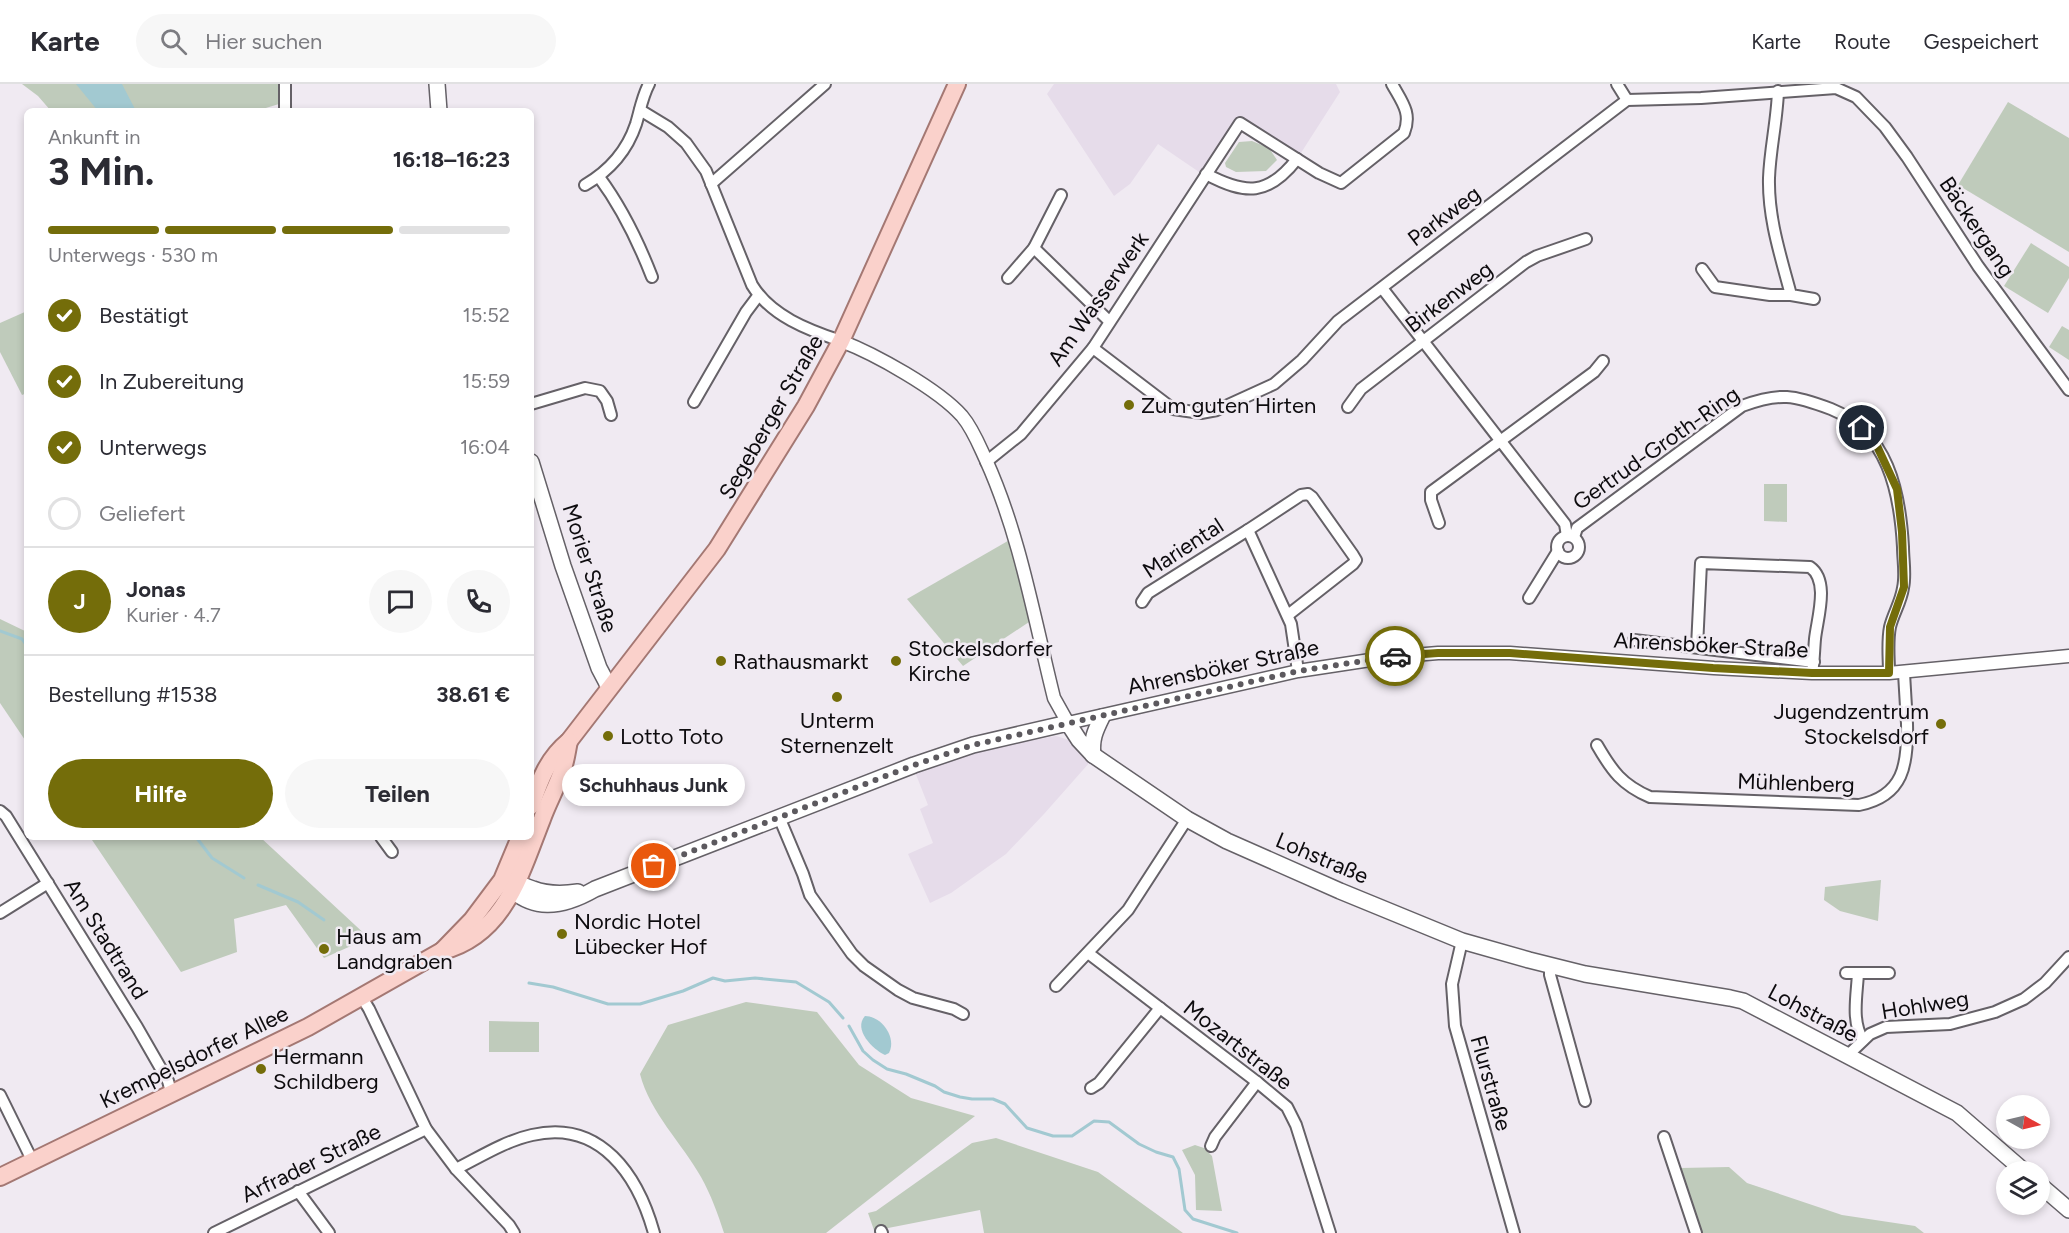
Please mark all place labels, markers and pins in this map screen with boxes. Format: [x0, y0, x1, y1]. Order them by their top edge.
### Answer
place label: Zum guten Hirten [1141, 392, 1316, 419]
marker: Zum guten Hirten [1122, 398, 1136, 412]
pin [1836, 402, 1887, 453]
place label: Stockelsdorfer Kirche [908, 635, 1053, 687]
place label: Rathausmarkt [733, 648, 869, 675]
marker: Rathausmarkt [714, 654, 728, 668]
marker: Stockelsdorfer Kirche [889, 654, 903, 668]
marker: Unterm Sternenzelt [830, 690, 844, 704]
place label: Jugendzentrum Stockelsdorf [1773, 698, 1930, 750]
place label: Unterm Sternenzelt [780, 707, 894, 759]
marker: Jugendzentrum Stockelsdorf [1934, 717, 1948, 731]
place label: Lotto Toto [620, 723, 724, 750]
marker: Lotto Toto [601, 729, 615, 743]
callout: Schuhhaus Junk [562, 764, 746, 806]
pin [628, 840, 679, 891]
place label: Nordic Hotel Lübecker Hof [574, 908, 708, 960]
place label: Haus am Landgraben [336, 923, 453, 975]
marker: Nordic Hotel Lübecker Hof [555, 927, 569, 941]
marker: Haus am Landgraben [317, 942, 331, 956]
place label: Hermann Schildberg [273, 1043, 379, 1095]
marker: Hermann Schildberg [254, 1062, 268, 1076]

